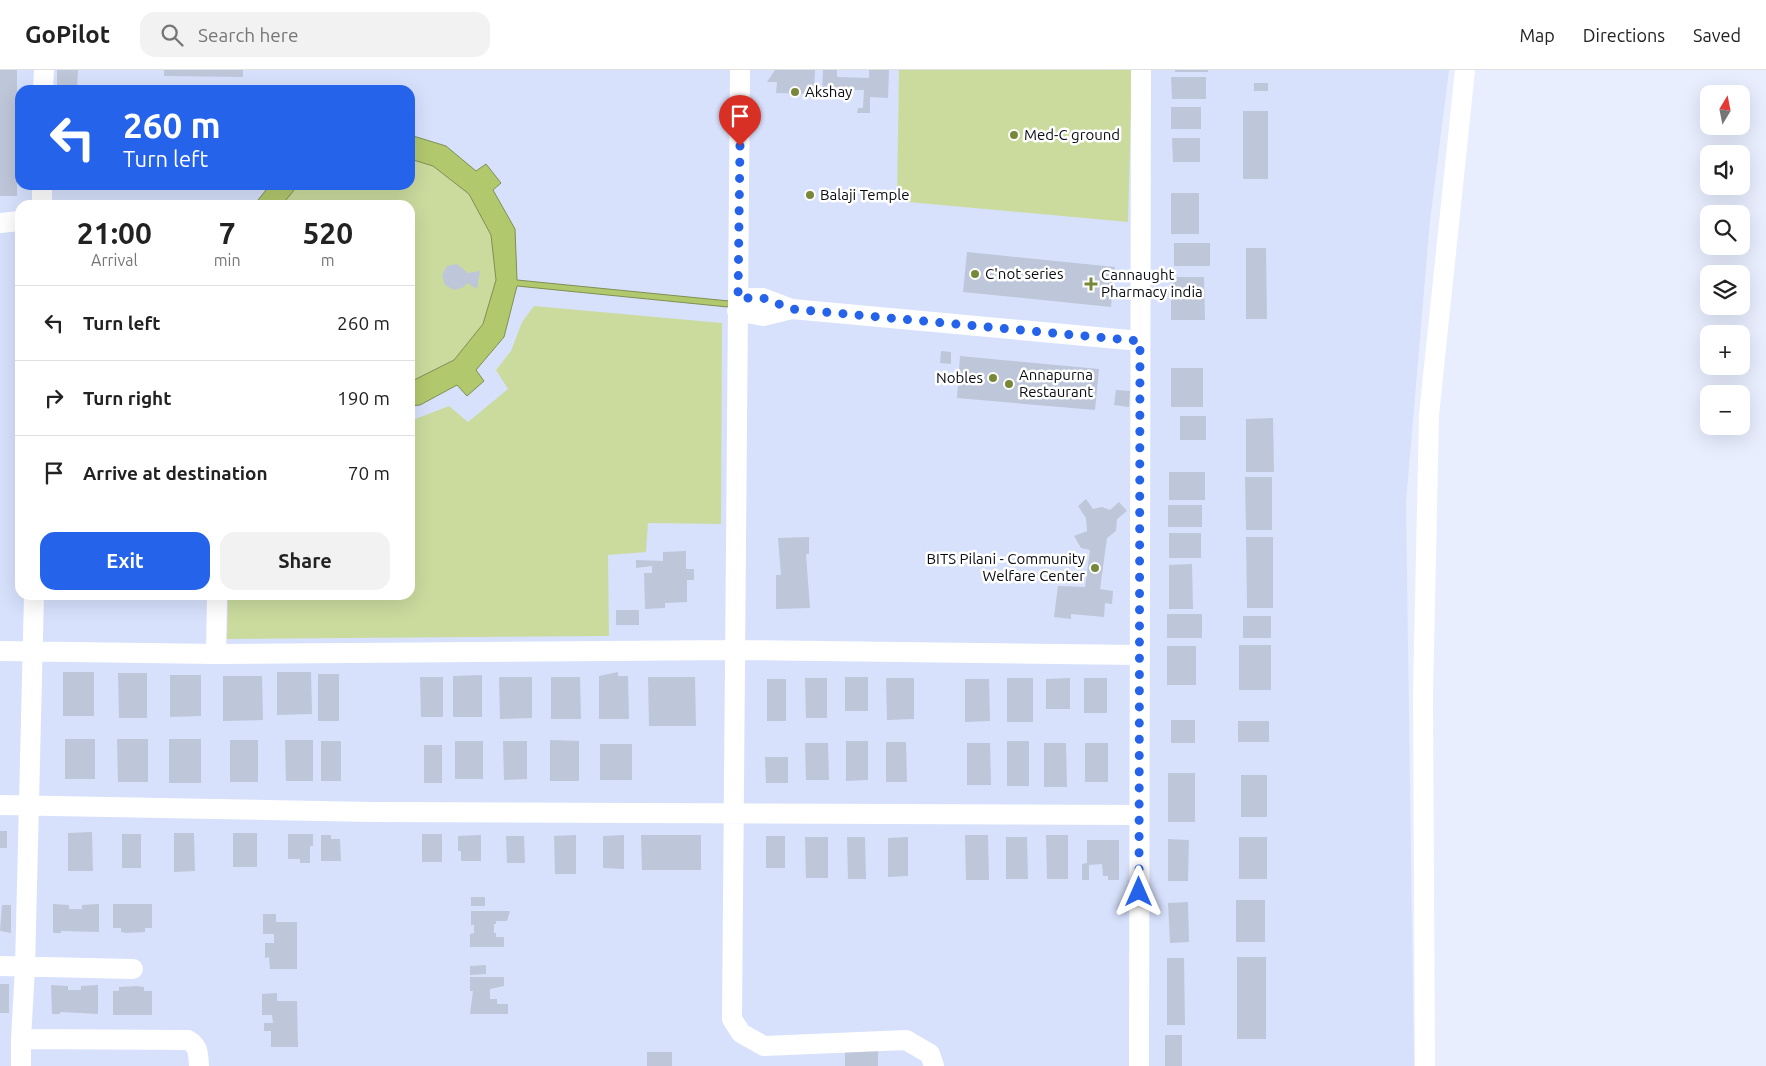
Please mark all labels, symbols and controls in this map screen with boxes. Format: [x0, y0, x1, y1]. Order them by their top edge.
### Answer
search box [140, 12, 490, 57]
text: GoPilot [25, 21, 110, 48]
icon: search [158, 21, 186, 49]
text: Search here [198, 24, 298, 46]
text: Map [1519, 25, 1555, 45]
text: Directions [1583, 25, 1665, 45]
text: Saved [1693, 25, 1741, 45]
place label: Akshay [805, 83, 852, 100]
north arrow [1700, 85, 1750, 135]
map controls [1700, 85, 1750, 435]
marker: Akshay [789, 86, 801, 98]
pin [719, 95, 761, 146]
icon: arrive [726, 102, 754, 130]
icon: left [40, 105, 105, 170]
text: 260 m [123, 105, 221, 145]
place label: Med-C ground [1024, 126, 1120, 143]
marker: Med-C ground [1008, 129, 1020, 141]
button: sound [1700, 145, 1750, 195]
text: Turn left [123, 146, 208, 171]
place label: Balaji Temple [820, 186, 909, 203]
marker: Balaji Temple [804, 189, 816, 201]
button: search [1700, 205, 1750, 255]
text: 21:00 [77, 216, 152, 250]
text: 7 [219, 216, 236, 250]
text: 520 [302, 216, 353, 250]
text: Arrival [91, 251, 138, 269]
text: min [214, 251, 241, 269]
text: m [321, 251, 335, 269]
place label: C'not series [985, 265, 1063, 282]
button: layers [1700, 265, 1750, 315]
place label: Cannaught Pharmacy india [1101, 266, 1203, 300]
marker: C'not series [969, 268, 981, 280]
marker: Cannaught Pharmacy india [1085, 278, 1097, 290]
icon: left [40, 309, 68, 337]
text: Turn left [83, 312, 161, 334]
text: 260 m [337, 312, 390, 334]
button: + [1700, 325, 1750, 375]
place label: Annapurna Restaurant [1019, 366, 1093, 400]
place label: Nobles [936, 369, 983, 386]
marker: Nobles [987, 372, 999, 384]
marker: Annapurna Restaurant [1003, 378, 1015, 390]
icon: right [40, 384, 68, 412]
button: − [1700, 385, 1750, 435]
text: Turn right [83, 387, 171, 409]
text: 190 m [337, 387, 390, 409]
icon: arrive [40, 459, 68, 487]
text: Arrive at destination [83, 462, 268, 484]
text: 70 m [348, 462, 390, 484]
button: Exit [40, 532, 210, 590]
button: Share [220, 532, 390, 590]
place label: BITS Pilani - Community Welfare Center [927, 550, 1085, 584]
marker: BITS Pilani - Community Welfare Center [1089, 562, 1101, 574]
position arrow [1112, 865, 1164, 917]

